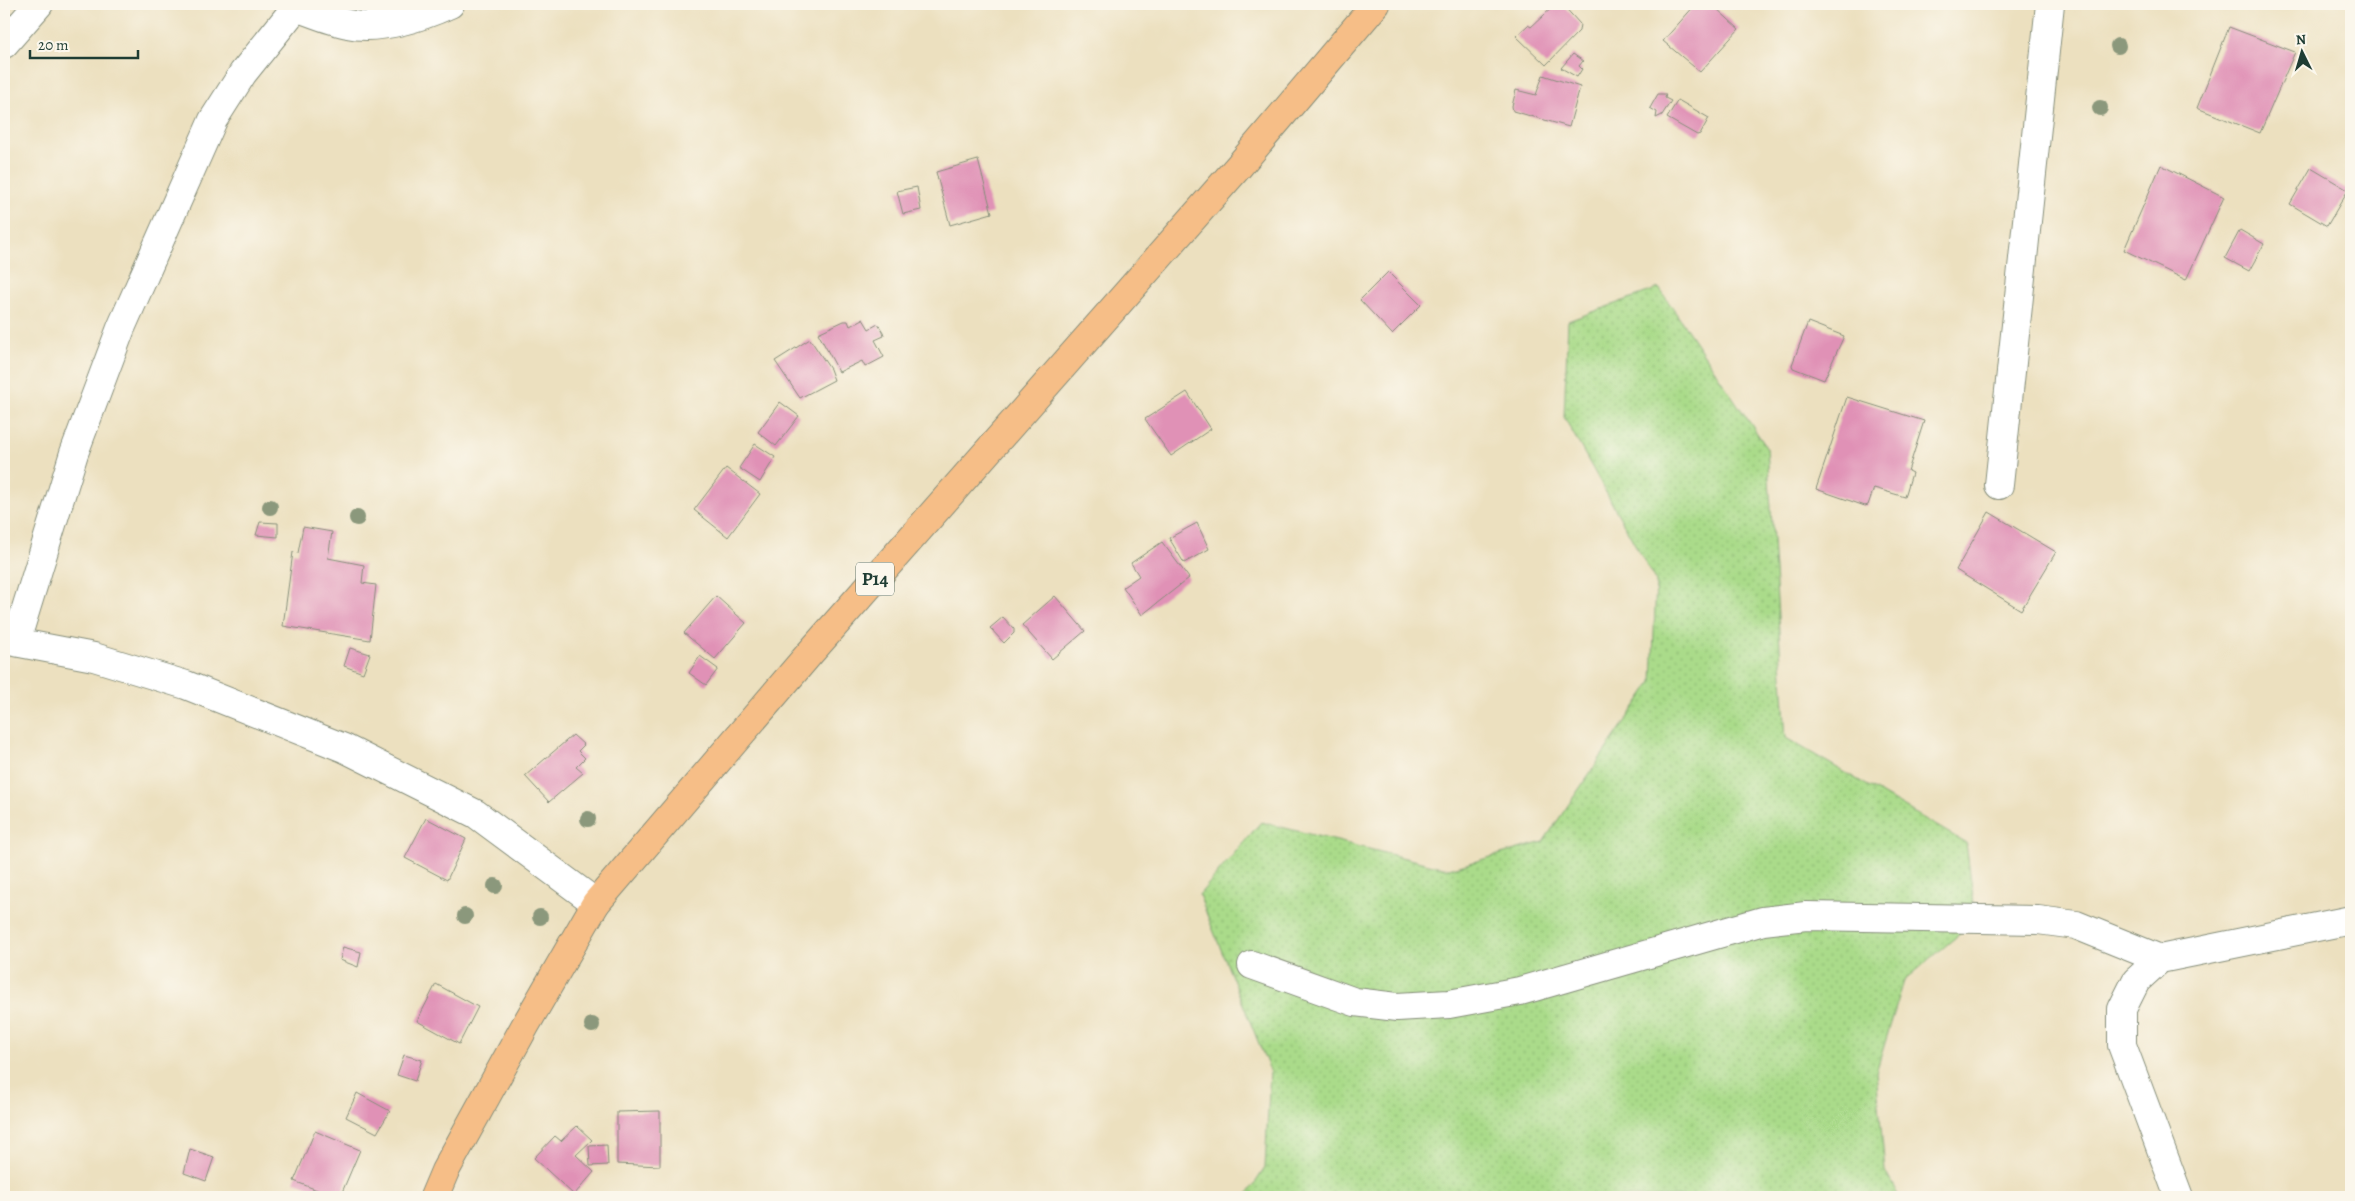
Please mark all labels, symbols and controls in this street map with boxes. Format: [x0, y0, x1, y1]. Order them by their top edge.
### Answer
scale bar [30, 28, 138, 60]
north arrow [2278, 28, 2328, 78]
text: N [2295, 30, 2307, 49]
text: 20 m [38, 35, 69, 55]
road number: P14 [856, 562, 894, 596]

